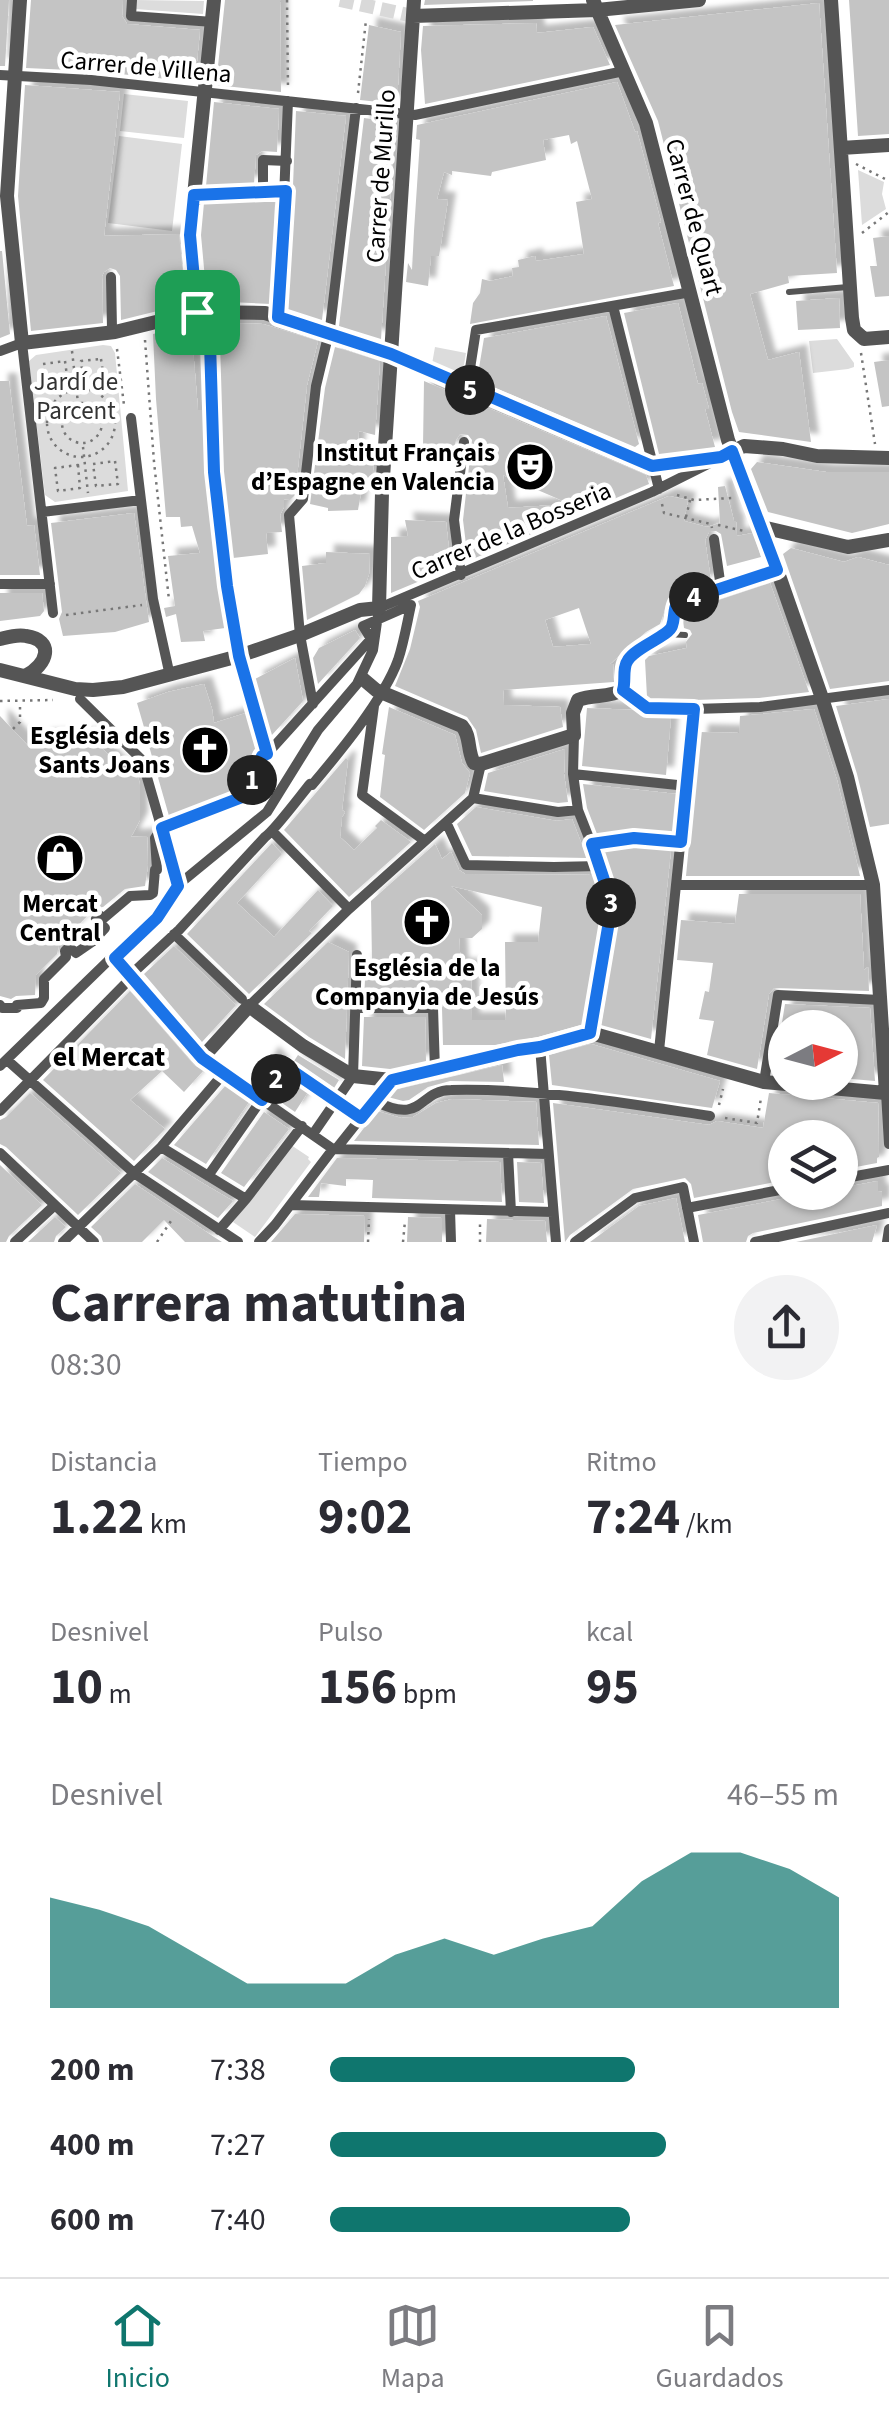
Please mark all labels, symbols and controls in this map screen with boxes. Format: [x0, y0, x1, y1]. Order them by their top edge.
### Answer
street label: Carrer de Villena [59, 42, 233, 92]
street label: Carrer de Murillo [357, 88, 405, 264]
street label: Carrer de Quart [656, 134, 732, 300]
pin [155, 270, 240, 355]
icon: arrive [170, 285, 225, 340]
park label: Jardí de Parcent [34, 364, 118, 429]
pin: 5 [445, 365, 495, 415]
text: 5 [463, 370, 477, 410]
place label: Institut Français d’Espagne en Valencia [251, 435, 495, 500]
theatre icon: Institut Français d’Espagne en Valencia [504, 441, 556, 493]
street label: Carrer de la Bosseria [405, 473, 617, 589]
pin: 4 [669, 572, 719, 622]
text: 4 [687, 577, 701, 617]
place label: Església dels Sants Joans [30, 718, 170, 783]
church icon: Església dels Sants Joans [179, 724, 231, 776]
pin: 1 [227, 755, 277, 805]
text: 1 [245, 760, 259, 800]
shop icon: Mercat Central [34, 832, 86, 884]
pin: 3 [586, 878, 636, 928]
text: 3 [604, 883, 618, 923]
place label: Mercat Central [20, 886, 100, 951]
church icon: Església de la Companyia de Jesús [401, 896, 453, 948]
place label: Església de la Companyia de Jesús [315, 950, 539, 1015]
north arrow [768, 1010, 858, 1100]
map controls [768, 1010, 858, 1210]
district label: el Mercat [53, 1037, 166, 1077]
pin: 2 [251, 1054, 301, 1104]
text: 2 [269, 1059, 283, 1099]
button: layers [768, 1120, 858, 1210]
text: Carrera matutina [50, 1265, 467, 1343]
button: share [734, 1275, 839, 1380]
text: 08:30 [50, 1342, 122, 1388]
text: Distancia [50, 1442, 157, 1482]
text: Tiempo [318, 1442, 408, 1482]
text: Ritmo [586, 1442, 657, 1482]
text: 1.22 [50, 1482, 144, 1553]
text: 9:02 [318, 1482, 412, 1553]
text: 7:24 [586, 1482, 680, 1553]
text: km [144, 1504, 187, 1544]
text: /km [680, 1504, 733, 1544]
text: Desnivel [50, 1612, 149, 1652]
text: Pulso [318, 1612, 383, 1652]
text: kcal [586, 1612, 633, 1652]
text: 10 [50, 1652, 103, 1723]
text: 156 [318, 1652, 397, 1723]
text: 95 [586, 1652, 639, 1723]
text: m [103, 1674, 132, 1714]
text: bpm [397, 1674, 457, 1714]
text: Desnivel [50, 1772, 163, 1818]
text: 46–55 m [727, 1772, 839, 1818]
text: 200 m [50, 2047, 135, 2093]
text: 7:38 [210, 2047, 266, 2093]
text: 400 m [50, 2122, 135, 2168]
text: 7:27 [210, 2122, 266, 2168]
text: 600 m [50, 2197, 135, 2243]
text: 7:40 [210, 2197, 266, 2243]
tab: Inicio [105, 2298, 170, 2398]
tab: Mapa [381, 2298, 445, 2398]
tab: Guardados [655, 2298, 784, 2398]

